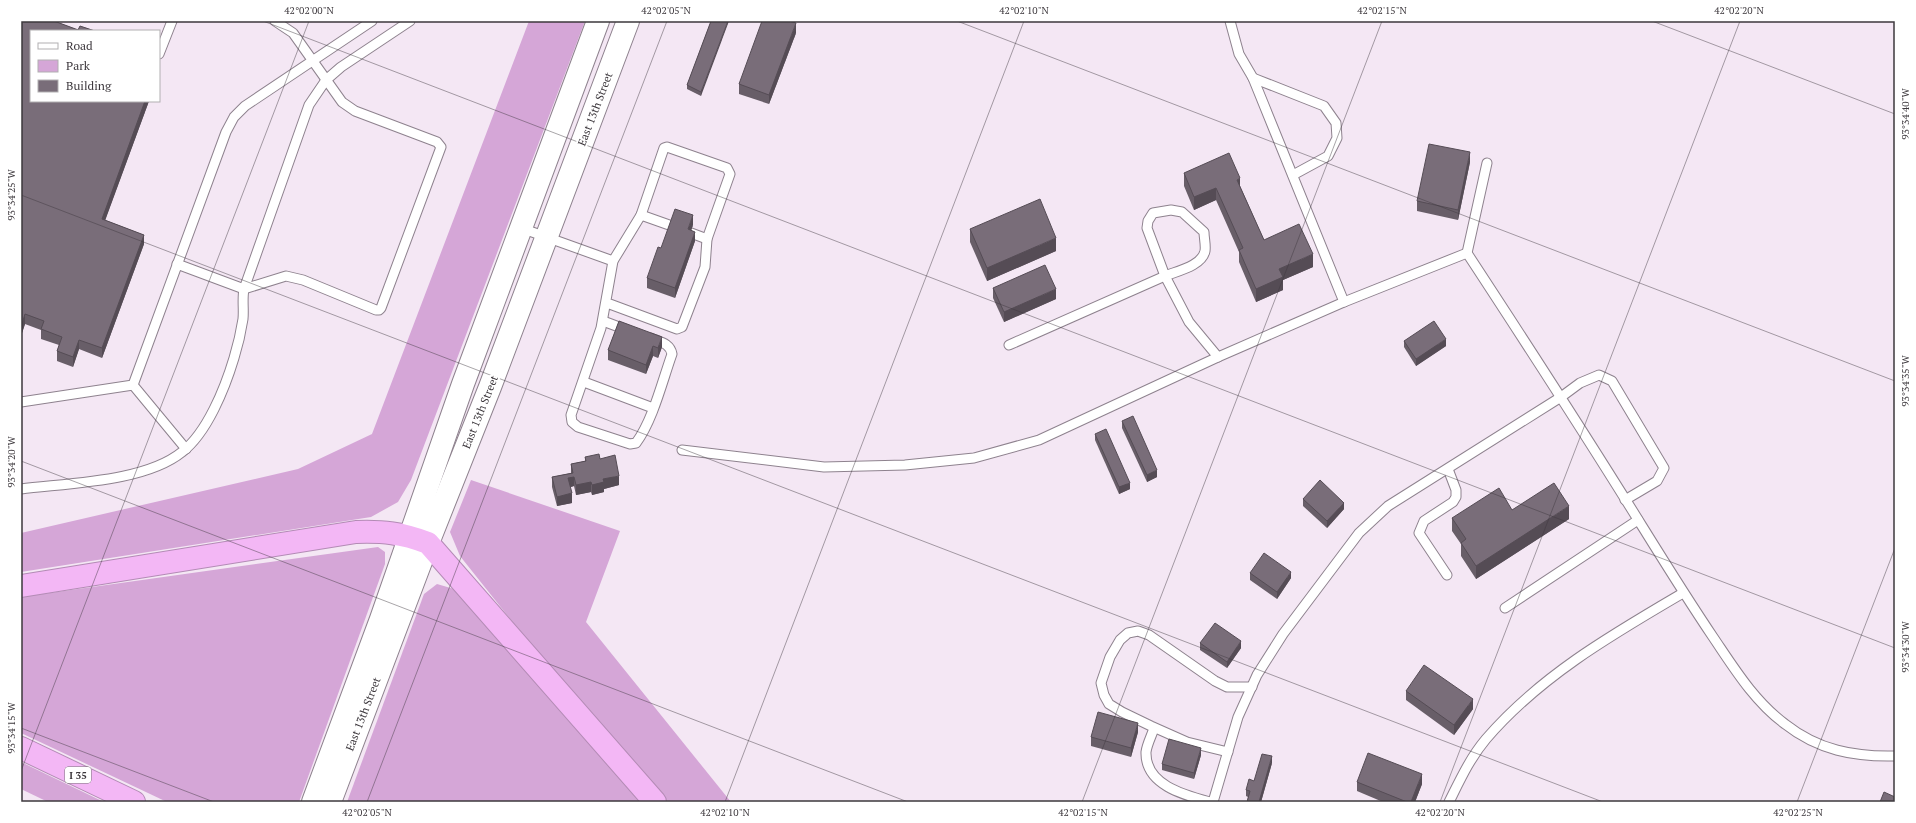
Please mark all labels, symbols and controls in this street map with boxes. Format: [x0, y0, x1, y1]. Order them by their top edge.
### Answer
text: 42°02'00"N [284, 4, 334, 17]
text: 42°02'05"N [641, 4, 691, 17]
text: 42°02'10"N [999, 4, 1049, 17]
text: 42°02'15"N [1357, 4, 1407, 17]
text: 42°02'20"N [1714, 4, 1764, 17]
legend [30, 30, 160, 102]
text: Road [66, 38, 93, 53]
text: Park [66, 58, 91, 73]
street label: East 13th Street [575, 70, 615, 148]
text: Building [66, 78, 112, 93]
text: 93°34'40"W [1899, 88, 1912, 140]
text: 93°34'25"W [5, 169, 18, 221]
text: 93°34'35"W [1899, 355, 1912, 407]
street label: East 13th Street [459, 373, 501, 451]
text: 93°34'20"W [5, 436, 18, 488]
text: 93°34'30"W [1899, 621, 1912, 673]
street label: East 13th Street [343, 675, 383, 753]
text: 93°34'15"W [5, 702, 18, 754]
road number: I 35 [65, 767, 91, 783]
text: 42°02'05"N [342, 806, 392, 819]
text: 42°02'10"N [700, 806, 750, 819]
text: 42°02'15"N [1058, 806, 1108, 819]
text: 42°02'20"N [1415, 806, 1465, 819]
text: 42°02'25"N [1773, 806, 1823, 819]

